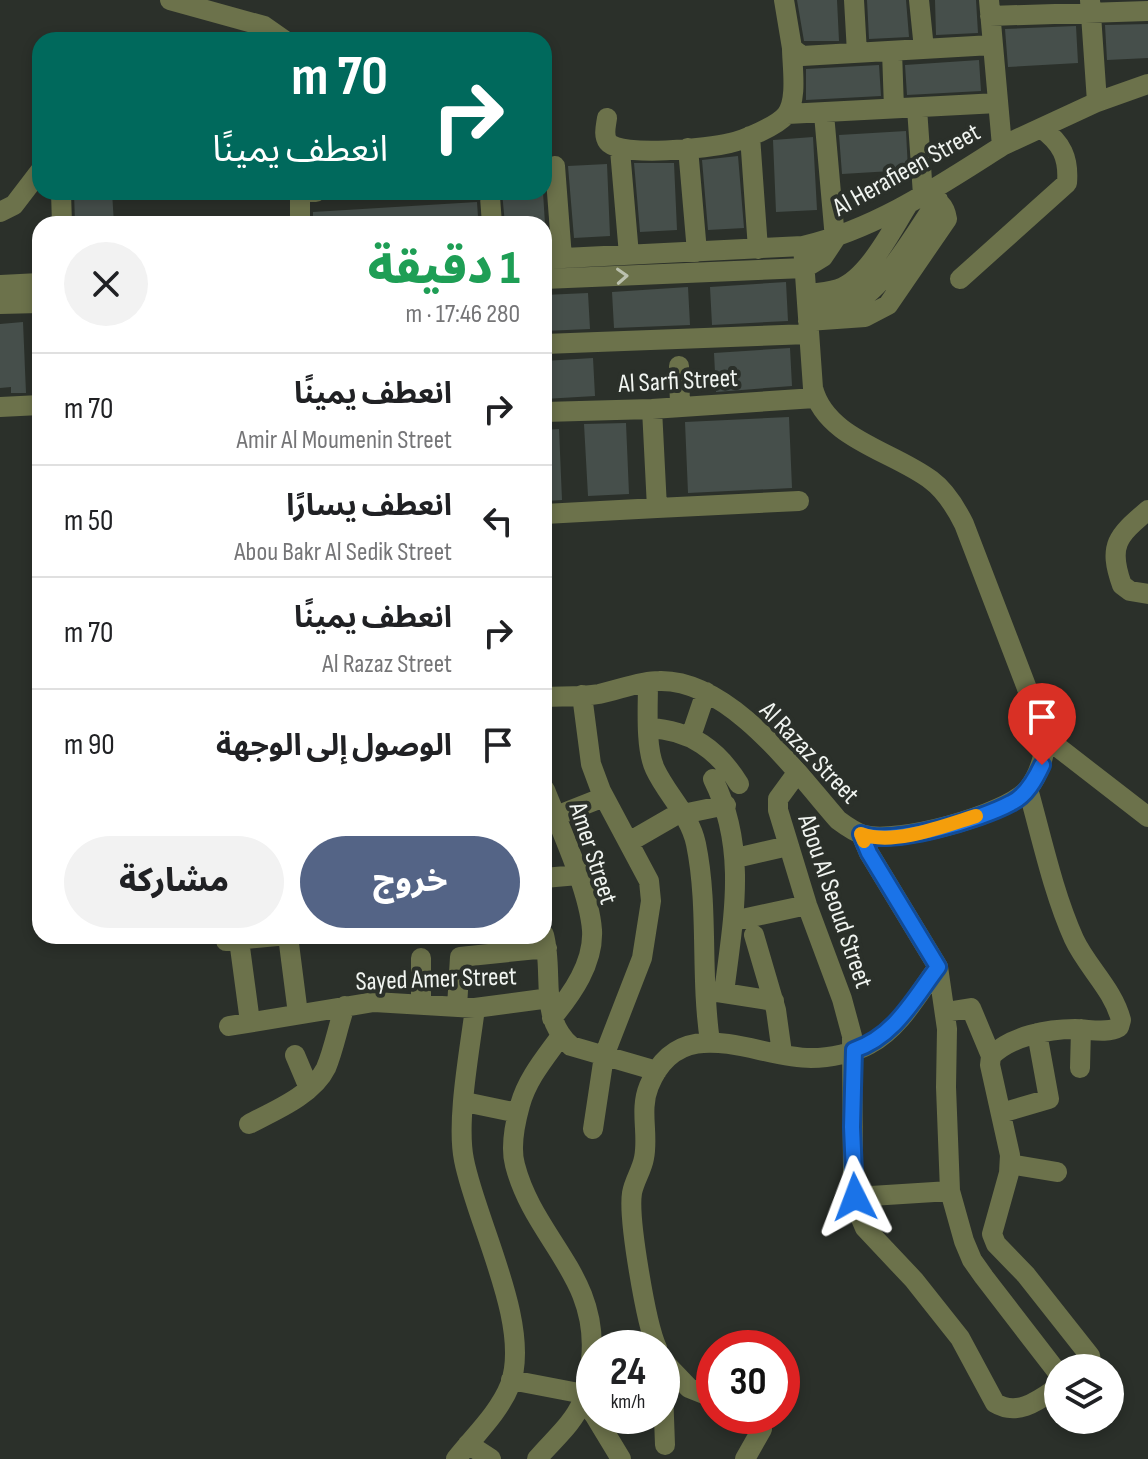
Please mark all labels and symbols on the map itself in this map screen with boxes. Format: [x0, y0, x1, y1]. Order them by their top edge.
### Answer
street label: Al Herafieen Street [827, 117, 986, 224]
one-way arrow [616, 267, 629, 284]
street label: Al Sarfi Street [616, 363, 739, 400]
pin [1008, 683, 1076, 765]
street label: Al Razaz Street [752, 695, 865, 811]
street label: Amer Street [561, 798, 624, 908]
street label: Abou Al Seoud Street [790, 810, 879, 992]
street label: Sayed Amer Street [355, 961, 517, 998]
position arrow [813, 1155, 897, 1239]
speed limit sign: 30 [696, 1330, 800, 1434]

